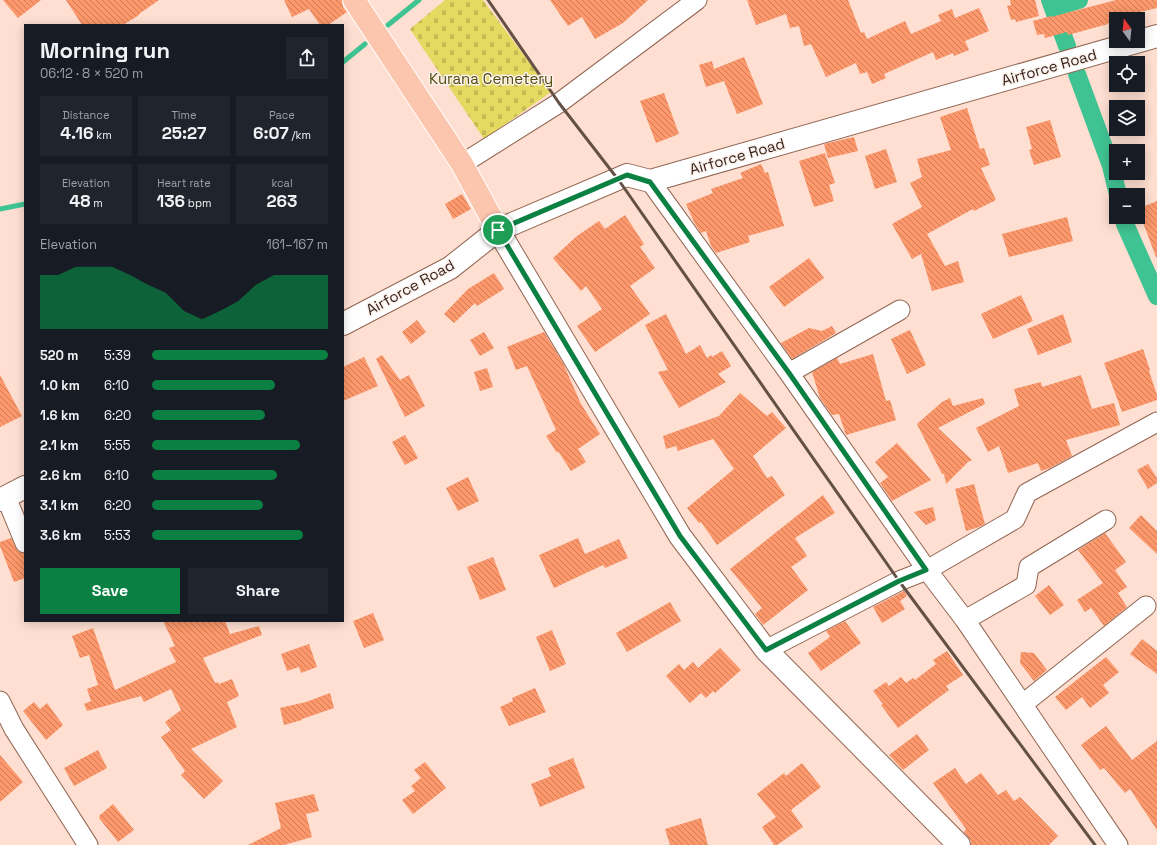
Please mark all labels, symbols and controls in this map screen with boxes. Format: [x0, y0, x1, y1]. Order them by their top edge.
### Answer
north arrow [1109, 12, 1145, 48]
map controls [1109, 12, 1145, 224]
text: Morning run [40, 36, 170, 64]
button: share [286, 37, 328, 79]
street label: Airforce Road [999, 44, 1099, 90]
button: locate [1109, 56, 1145, 92]
text: 06:12 · 8 × 520 m [40, 65, 143, 82]
park label: Kurana Cemetery [429, 69, 553, 88]
button: layers [1109, 100, 1145, 136]
text: Distance [63, 108, 109, 122]
text: Time [171, 108, 197, 122]
text: Pace [269, 108, 295, 122]
text: 4.16 [60, 122, 93, 144]
text: 25:27 [162, 122, 206, 144]
text: 6:07 [253, 122, 289, 144]
text: km [93, 128, 112, 142]
text: /km [289, 128, 311, 142]
street label: Airforce Road [687, 133, 787, 179]
button: + [1109, 144, 1145, 180]
text: Elevation [62, 176, 110, 190]
text: Heart rate [157, 176, 211, 190]
text: kcal [271, 176, 293, 190]
button: − [1109, 188, 1145, 224]
text: 48 [69, 190, 90, 212]
text: 136 [157, 190, 185, 212]
text: 263 [267, 190, 297, 212]
text: m [90, 196, 103, 210]
text: bpm [185, 196, 212, 210]
pin [481, 213, 515, 247]
icon: arrive [487, 219, 509, 241]
text: Elevation [40, 236, 97, 253]
text: 161–167 m [266, 236, 328, 253]
street label: Airforce Road [362, 255, 458, 319]
text: 520 m [40, 347, 78, 364]
text: 5:39 [104, 347, 131, 364]
text: 1.0 km [40, 377, 80, 394]
text: 6:10 [104, 377, 129, 394]
text: 1.6 km [40, 407, 79, 424]
text: 6:20 [104, 407, 131, 424]
text: 2.1 km [40, 437, 79, 454]
text: 5:55 [104, 437, 131, 454]
text: 2.6 km [40, 467, 81, 484]
text: 6:10 [104, 467, 129, 484]
text: 3.1 km [40, 497, 79, 514]
text: 6:20 [104, 497, 131, 514]
text: 3.6 km [40, 527, 81, 544]
text: 5:53 [104, 527, 131, 544]
button: Save [40, 568, 180, 614]
button: Share [188, 568, 328, 614]

